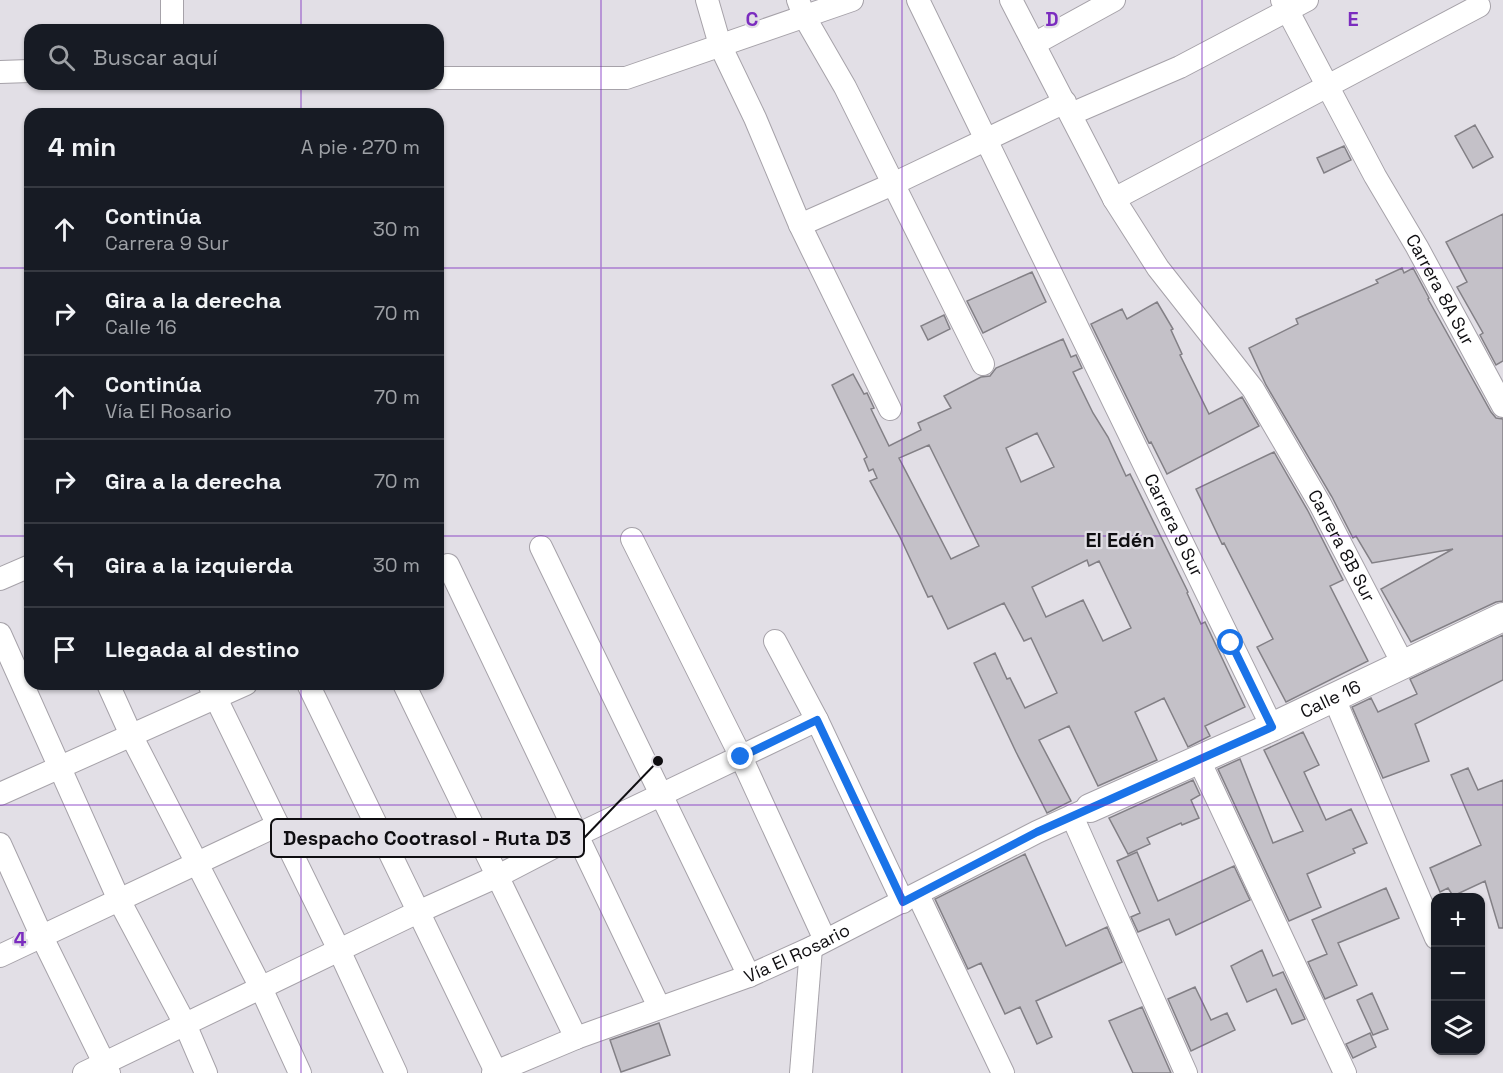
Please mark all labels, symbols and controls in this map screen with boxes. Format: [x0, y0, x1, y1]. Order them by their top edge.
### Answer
text: C [746, 6, 759, 32]
text: D [1045, 6, 1059, 32]
text: E [1347, 6, 1359, 32]
search box [24, 24, 444, 90]
icon: search [45, 41, 78, 74]
text: Buscar aquí [93, 43, 218, 71]
text: 4 min [48, 130, 116, 164]
text: A pie · 270 m [301, 134, 420, 160]
text: Continúa [105, 202, 201, 230]
icon: ahead [48, 213, 81, 246]
text: 30 m [373, 216, 420, 242]
text: Carrera 9 Sur [105, 230, 229, 256]
street label: Carrera 8A Sur [1401, 230, 1480, 349]
text: Gira a la derecha [105, 286, 282, 314]
icon: right [48, 297, 81, 330]
text: 70 m [374, 300, 420, 326]
text: Calle 16 [105, 314, 177, 340]
text: Continúa [105, 370, 201, 398]
icon: ahead [48, 381, 81, 414]
text: 70 m [374, 384, 420, 410]
text: Vía El Rosario [105, 398, 232, 424]
icon: right [48, 465, 81, 498]
text: Gira a la derecha [105, 467, 282, 495]
text: 70 m [374, 468, 420, 494]
street label: Carrera 9 Sur [1139, 470, 1209, 580]
street label: Carrera 8B Sur [1303, 485, 1381, 606]
district label: El Edén [1085, 527, 1155, 553]
icon: left [48, 549, 81, 582]
text: Gira a la izquierda [105, 551, 293, 579]
text: 30 m [373, 552, 420, 578]
route start [1217, 629, 1243, 655]
icon: arrive [48, 633, 81, 666]
text: Llegada al destino [105, 635, 299, 663]
street label: Calle 16 [1296, 674, 1364, 723]
route end [727, 743, 753, 769]
callout: Despacho Cootrasol - Ruta D3 [271, 819, 584, 857]
text: Despacho Cootrasol - Ruta D3 [283, 825, 571, 851]
map controls [1431, 893, 1485, 1055]
button: + [1431, 893, 1485, 947]
street label: Vía El Rosario [740, 918, 854, 988]
text: 4 [14, 926, 27, 952]
button: − [1431, 947, 1485, 1001]
button: layers [1431, 1001, 1485, 1055]

